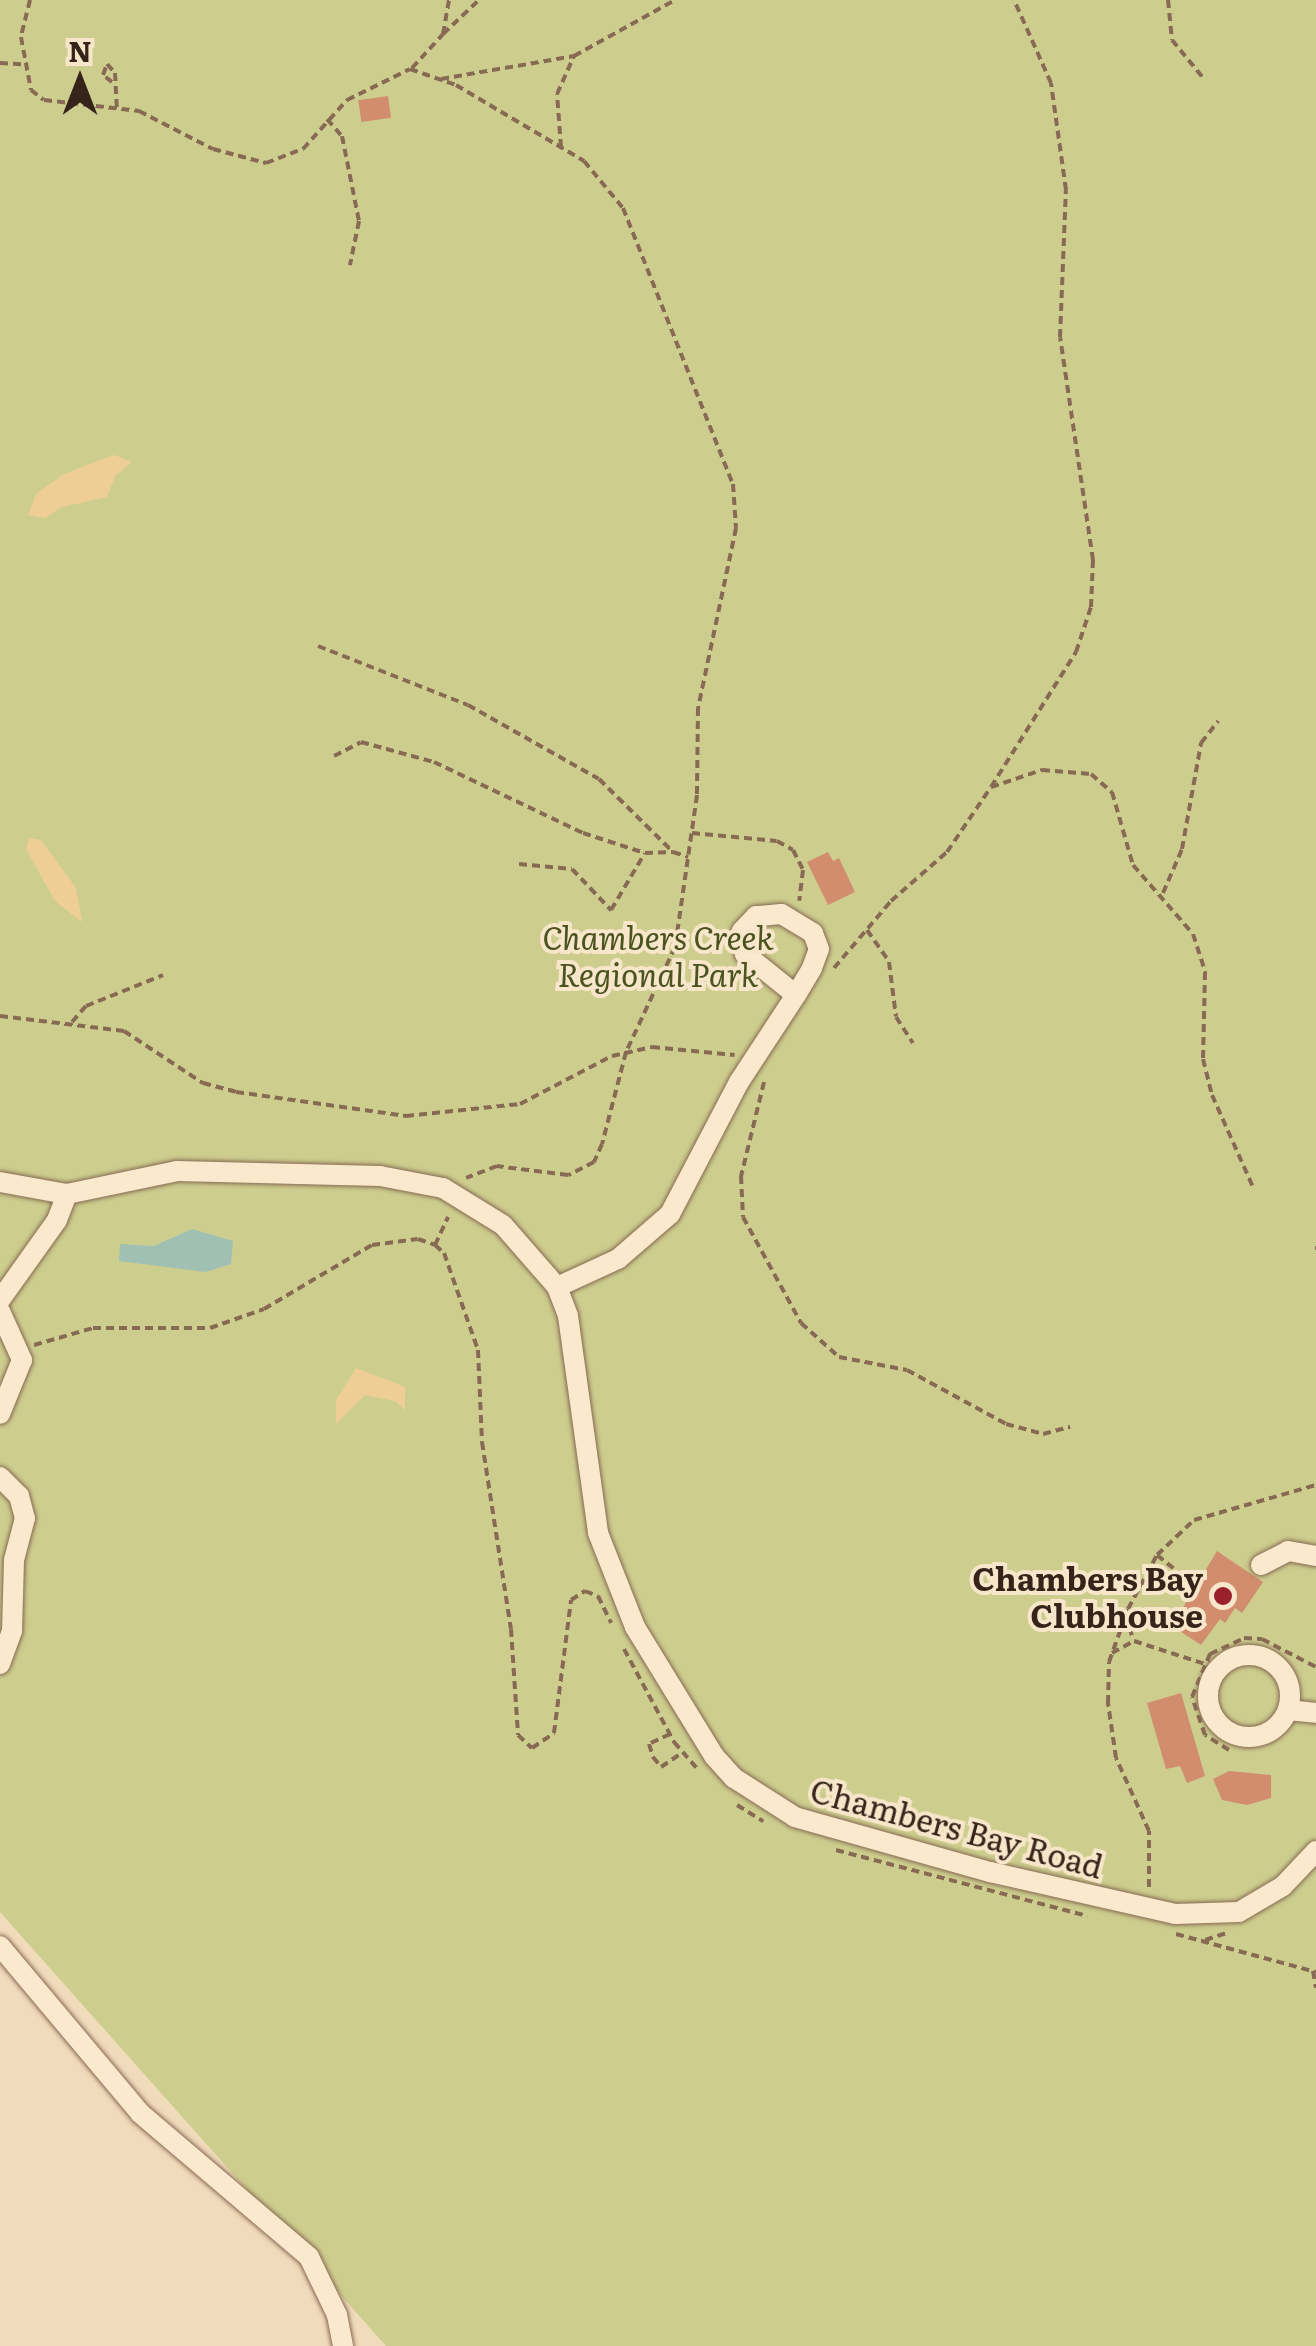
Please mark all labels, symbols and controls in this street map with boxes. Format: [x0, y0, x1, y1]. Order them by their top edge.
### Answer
text: N [68, 29, 92, 71]
north arrow [30, 30, 130, 130]
park label: Chambers Creek Regional Park [542, 918, 774, 993]
place label: Chambers Bay Clubhouse [972, 1559, 1203, 1634]
marker: Chambers Bay Clubhouse [1212, 1585, 1234, 1607]
street label: Chambers Bay Road [807, 1769, 1107, 1885]

